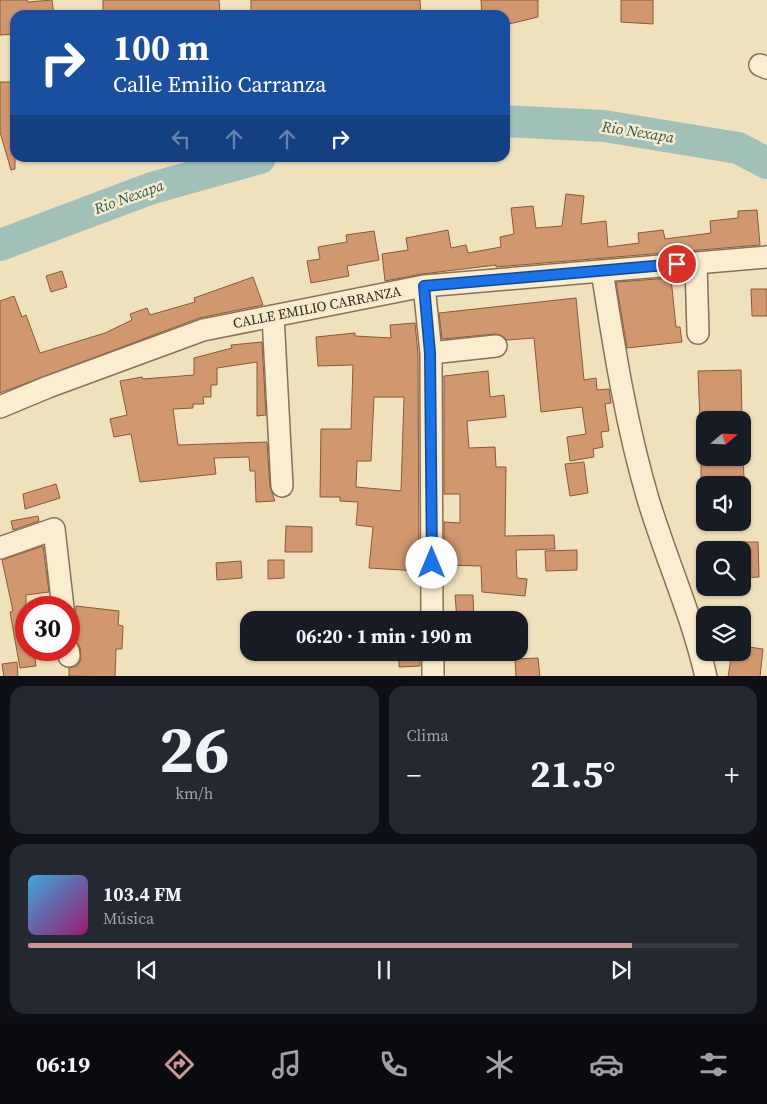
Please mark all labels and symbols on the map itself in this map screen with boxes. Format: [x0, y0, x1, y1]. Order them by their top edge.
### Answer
water label: Rio Nexapa [600, 115, 676, 148]
water label: Rio Nexapa [90, 174, 167, 219]
pin [656, 243, 698, 285]
street label: CALLE EMILIO CARRANZA [231, 281, 404, 333]
north arrow [696, 411, 751, 466]
position arrow [405, 536, 457, 588]
speed limit sign: 30 [15, 596, 80, 661]

